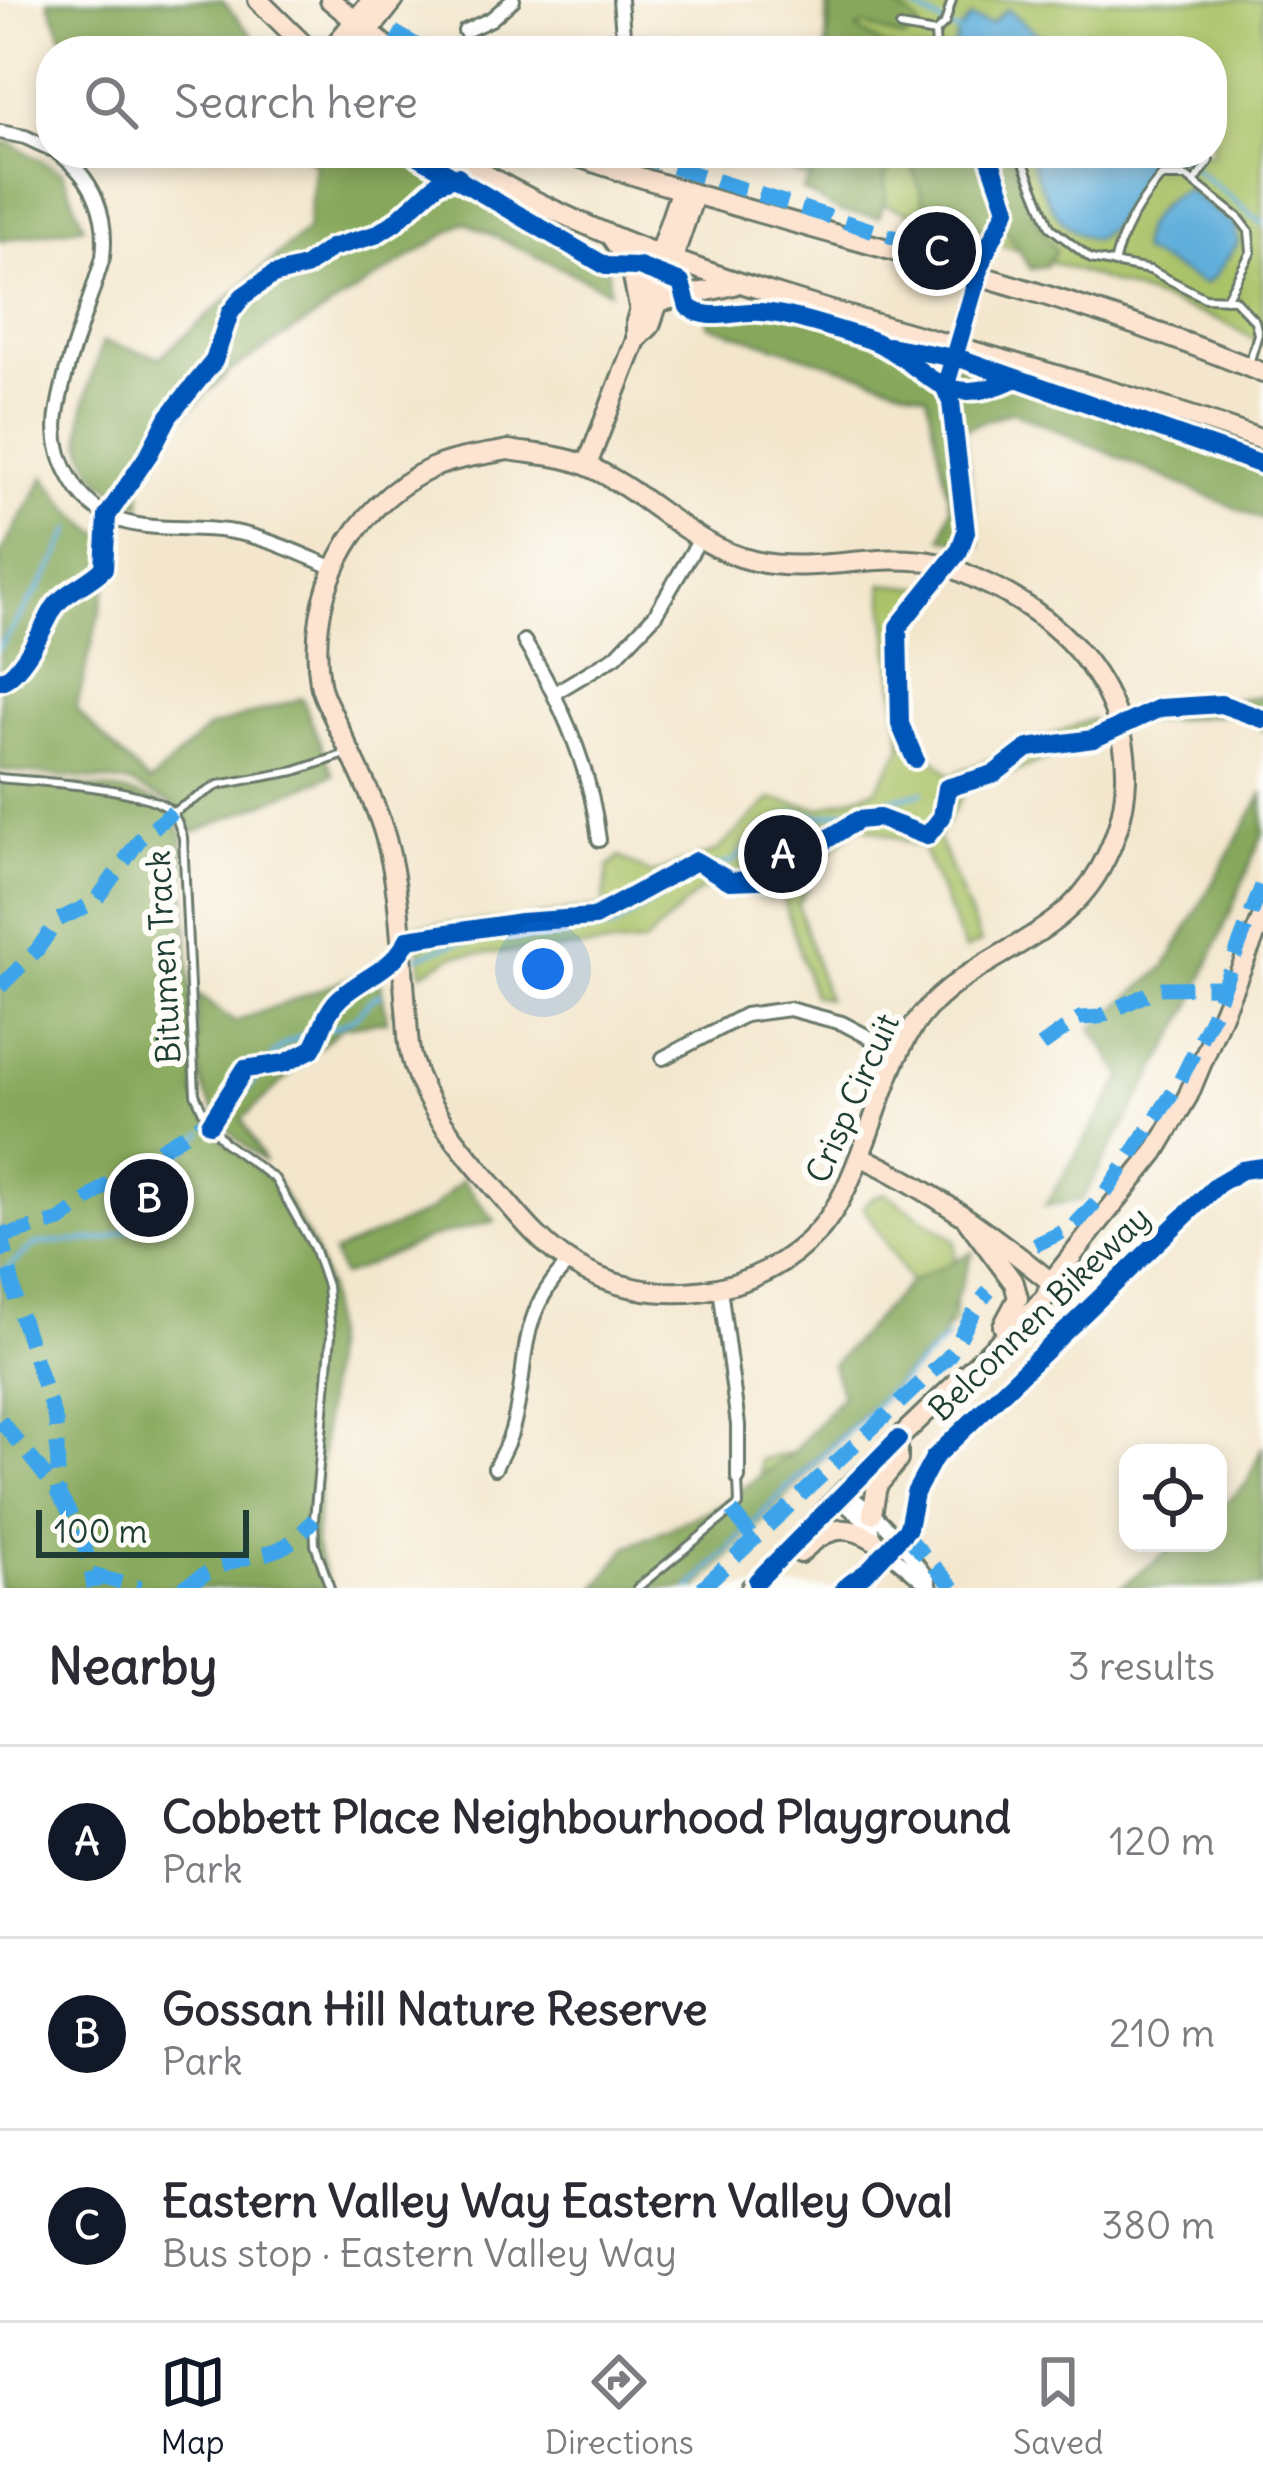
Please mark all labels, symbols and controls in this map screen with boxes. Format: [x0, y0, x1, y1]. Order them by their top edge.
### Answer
search box [36, 36, 1227, 168]
icon: search [78, 69, 144, 135]
text: Search here [174, 74, 418, 130]
pin: C [898, 206, 976, 296]
pin: A [744, 809, 822, 899]
street label: Bitumen Track [136, 849, 190, 1065]
your location [513, 939, 573, 999]
street label: Crisp Circuit [796, 1007, 908, 1189]
pin: B [110, 1153, 188, 1243]
street label: Belconnen Bikeway [920, 1197, 1158, 1429]
map controls [1119, 1444, 1227, 1552]
button: locate [1119, 1444, 1227, 1552]
scale bar [36, 1504, 249, 1557]
text: 100 m [54, 1510, 147, 1552]
text: Nearby [48, 1634, 217, 1698]
text: 3 results [1068, 1642, 1215, 1691]
text: Cobbett Place Neighbourhood Playground [162, 1789, 1011, 1845]
text: A [74, 1817, 100, 1866]
text: 120 m [1109, 1817, 1215, 1866]
text: Park [162, 1845, 243, 1894]
text: Gossan Hill Nature Reserve [162, 1981, 707, 2037]
text: B [74, 2009, 100, 2058]
text: 210 m [1109, 2009, 1215, 2058]
text: Park [162, 2037, 243, 2086]
text: Eastern Valley Way Eastern Valley Oval [162, 2173, 953, 2229]
text: C [74, 2201, 100, 2250]
text: 380 m [1101, 2201, 1215, 2250]
text: Bus stop · Eastern Valley Way [162, 2229, 677, 2278]
tab: Map [160, 2349, 226, 2463]
tab: Directions [545, 2349, 694, 2463]
tab: Saved [1013, 2349, 1103, 2463]

